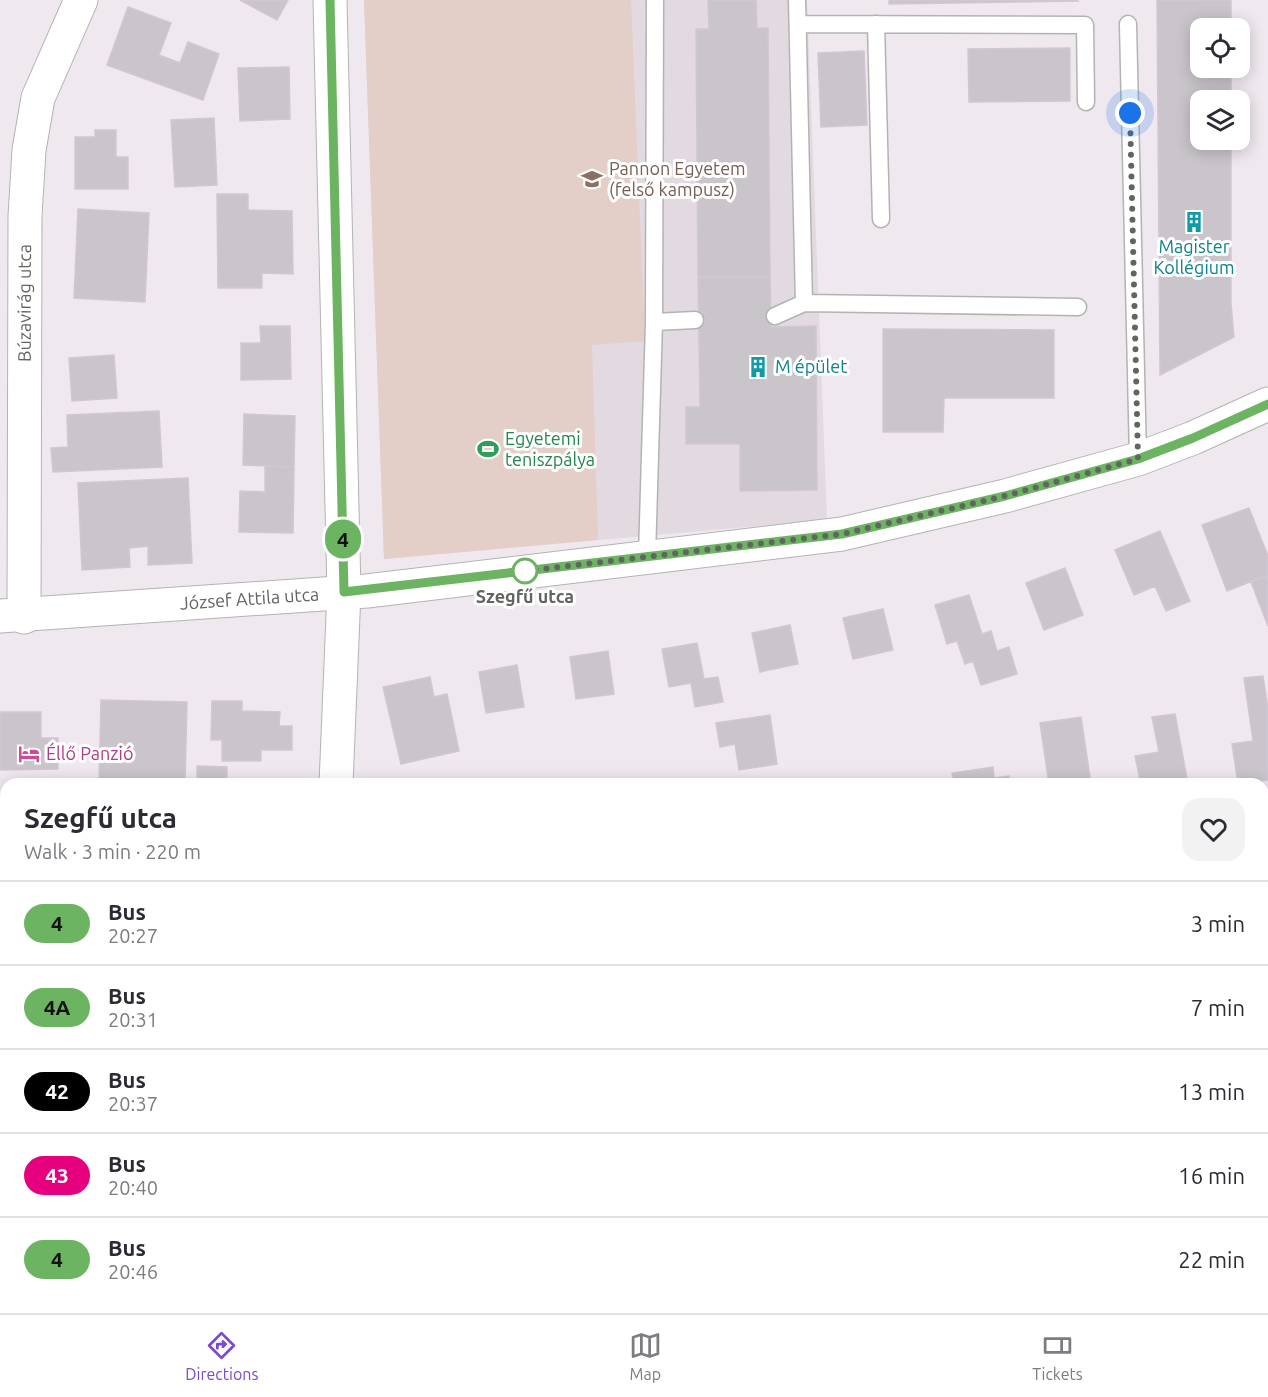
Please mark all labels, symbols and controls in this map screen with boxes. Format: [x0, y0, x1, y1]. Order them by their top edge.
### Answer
map controls [1190, 18, 1250, 150]
button: locate [1190, 18, 1250, 78]
button: layers [1190, 90, 1250, 150]
your location [1115, 98, 1145, 128]
place label: Pannon Egyetem (felső kampusz) [609, 158, 746, 200]
school or university icon: Pannon Egyetem (felső kampusz) [580, 167, 604, 191]
building icon: Magister Kollégium [1182, 210, 1206, 234]
place label: Magister Kollégium [1153, 236, 1235, 277]
street label: Búzavirág utca [14, 244, 34, 362]
building icon: M épület [746, 355, 770, 379]
place label: M épület [775, 356, 847, 376]
place label: Egyetemi teniszpálya [505, 428, 595, 469]
sports icon: Egyetemi teniszpálya [476, 437, 500, 461]
line badge: 4 [324, 520, 362, 558]
text: 4 [337, 527, 349, 551]
marker: Szegfű utca [512, 558, 538, 584]
street label: József Attila utca [179, 583, 320, 613]
place label: Szegfű utca [476, 586, 574, 606]
hotel icon: Éllő Panzió [17, 742, 41, 766]
place label: Éllő Panzió [46, 742, 134, 763]
button: heart [1182, 798, 1245, 861]
text: Szegfű utca [24, 802, 177, 833]
text: Walk · 3 min · 220 m [24, 840, 201, 863]
text: Bus [108, 899, 146, 924]
text: 4 [51, 911, 63, 935]
text: 3 min [1191, 911, 1245, 936]
text: 20:27 [108, 924, 158, 947]
text: Bus [108, 983, 146, 1008]
text: 4A [44, 995, 70, 1019]
text: 7 min [1191, 995, 1245, 1020]
text: 20:31 [108, 1008, 158, 1031]
text: Bus [108, 1067, 146, 1092]
text: 42 [45, 1079, 69, 1103]
text: 13 min [1178, 1079, 1245, 1104]
text: 20:37 [108, 1092, 158, 1115]
text: Bus [108, 1151, 146, 1176]
text: 43 [45, 1163, 69, 1187]
text: 16 min [1178, 1163, 1245, 1188]
text: 20:40 [108, 1176, 158, 1199]
text: Bus [108, 1235, 146, 1260]
text: 4 [51, 1247, 63, 1271]
text: 22 min [1178, 1247, 1245, 1272]
text: 20:46 [108, 1260, 158, 1283]
tab: Directions [185, 1329, 258, 1383]
tab: Map [629, 1329, 662, 1383]
tab: Tickets [1032, 1329, 1083, 1383]

